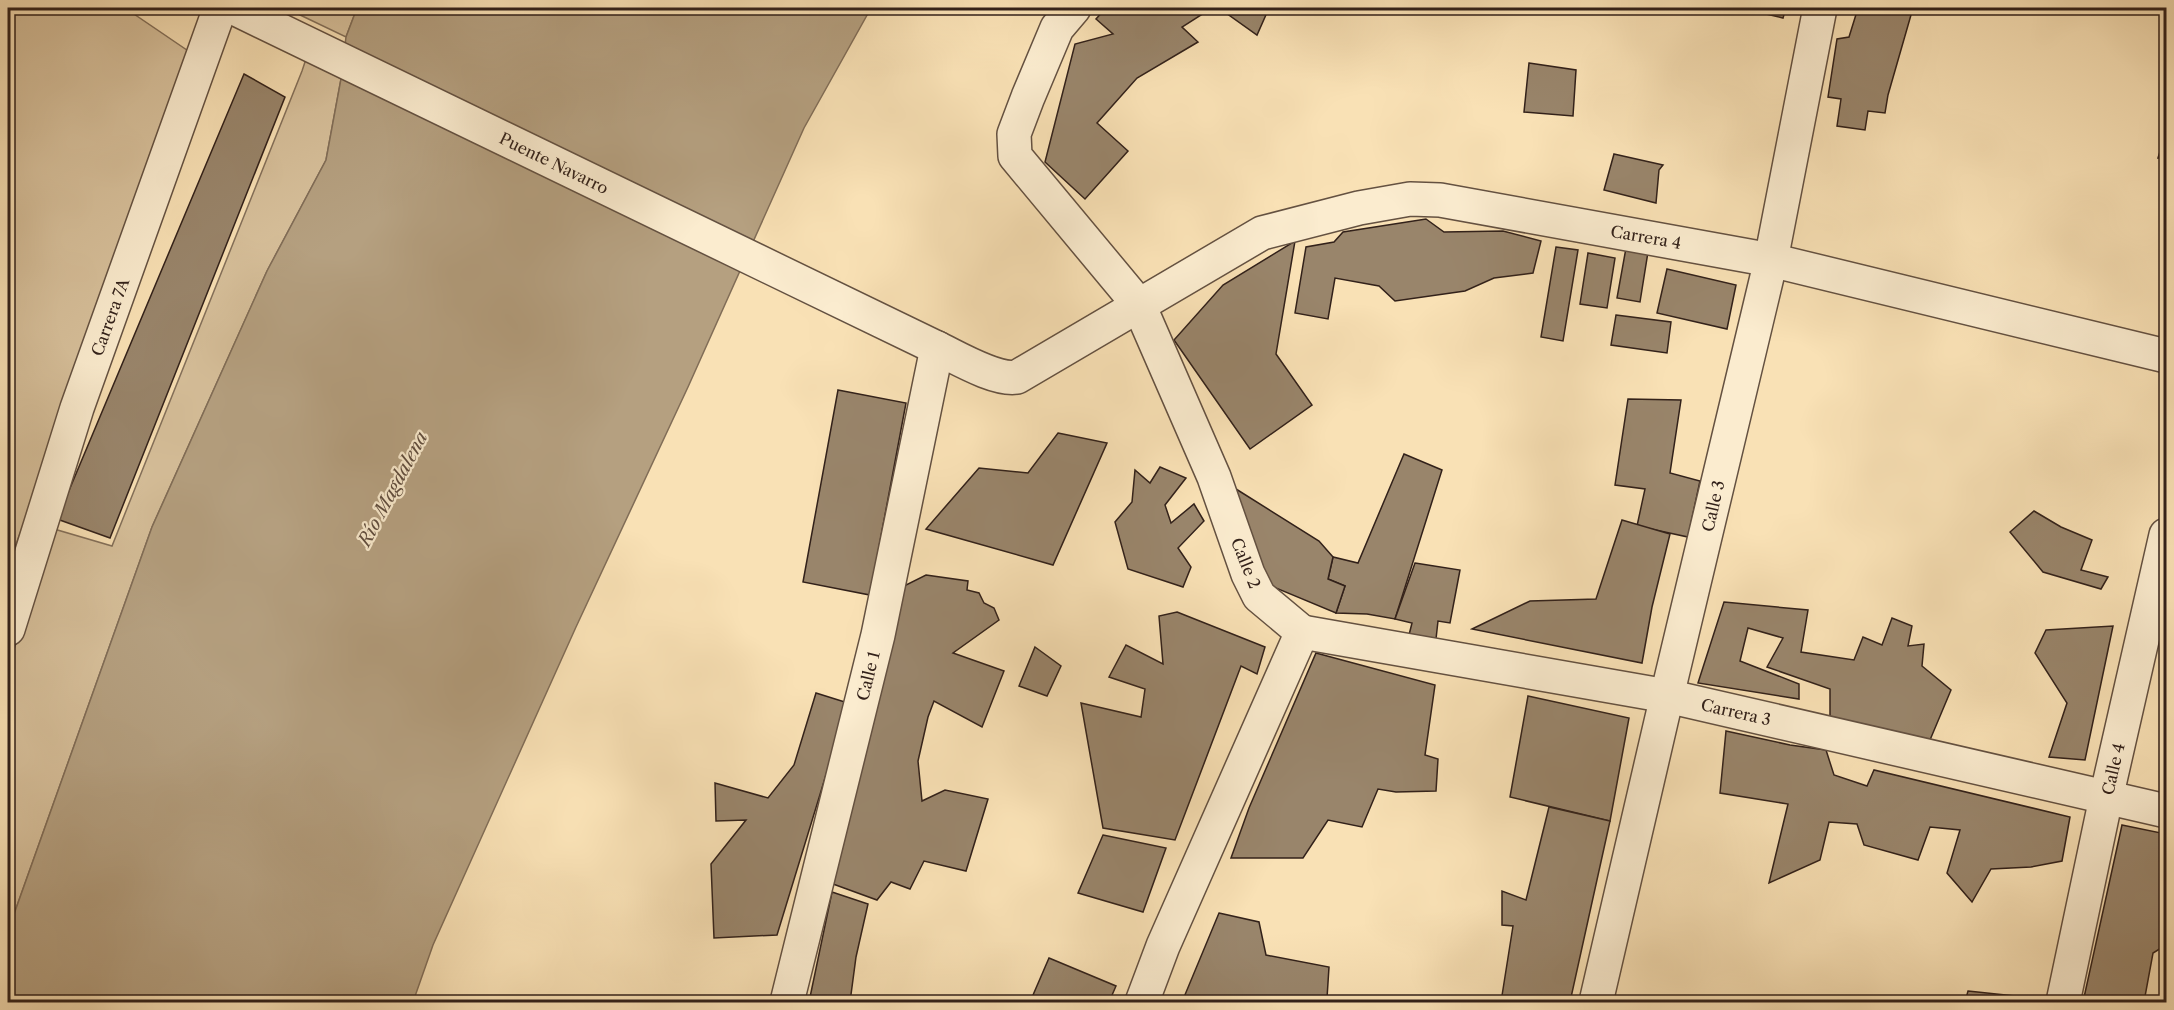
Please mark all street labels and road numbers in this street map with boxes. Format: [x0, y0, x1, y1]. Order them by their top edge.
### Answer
street label: Puente Navarro [496, 128, 612, 198]
street label: Carrera 4 [1609, 221, 1683, 253]
street label: Carrera 7A [87, 274, 134, 359]
street label: Calle 3 [1697, 478, 1729, 534]
street label: Calle 2 [1227, 535, 1265, 591]
street label: Calle 1 [852, 649, 884, 703]
street label: Carrera 3 [1699, 694, 1773, 730]
street label: Calle 4 [2097, 741, 2129, 797]

